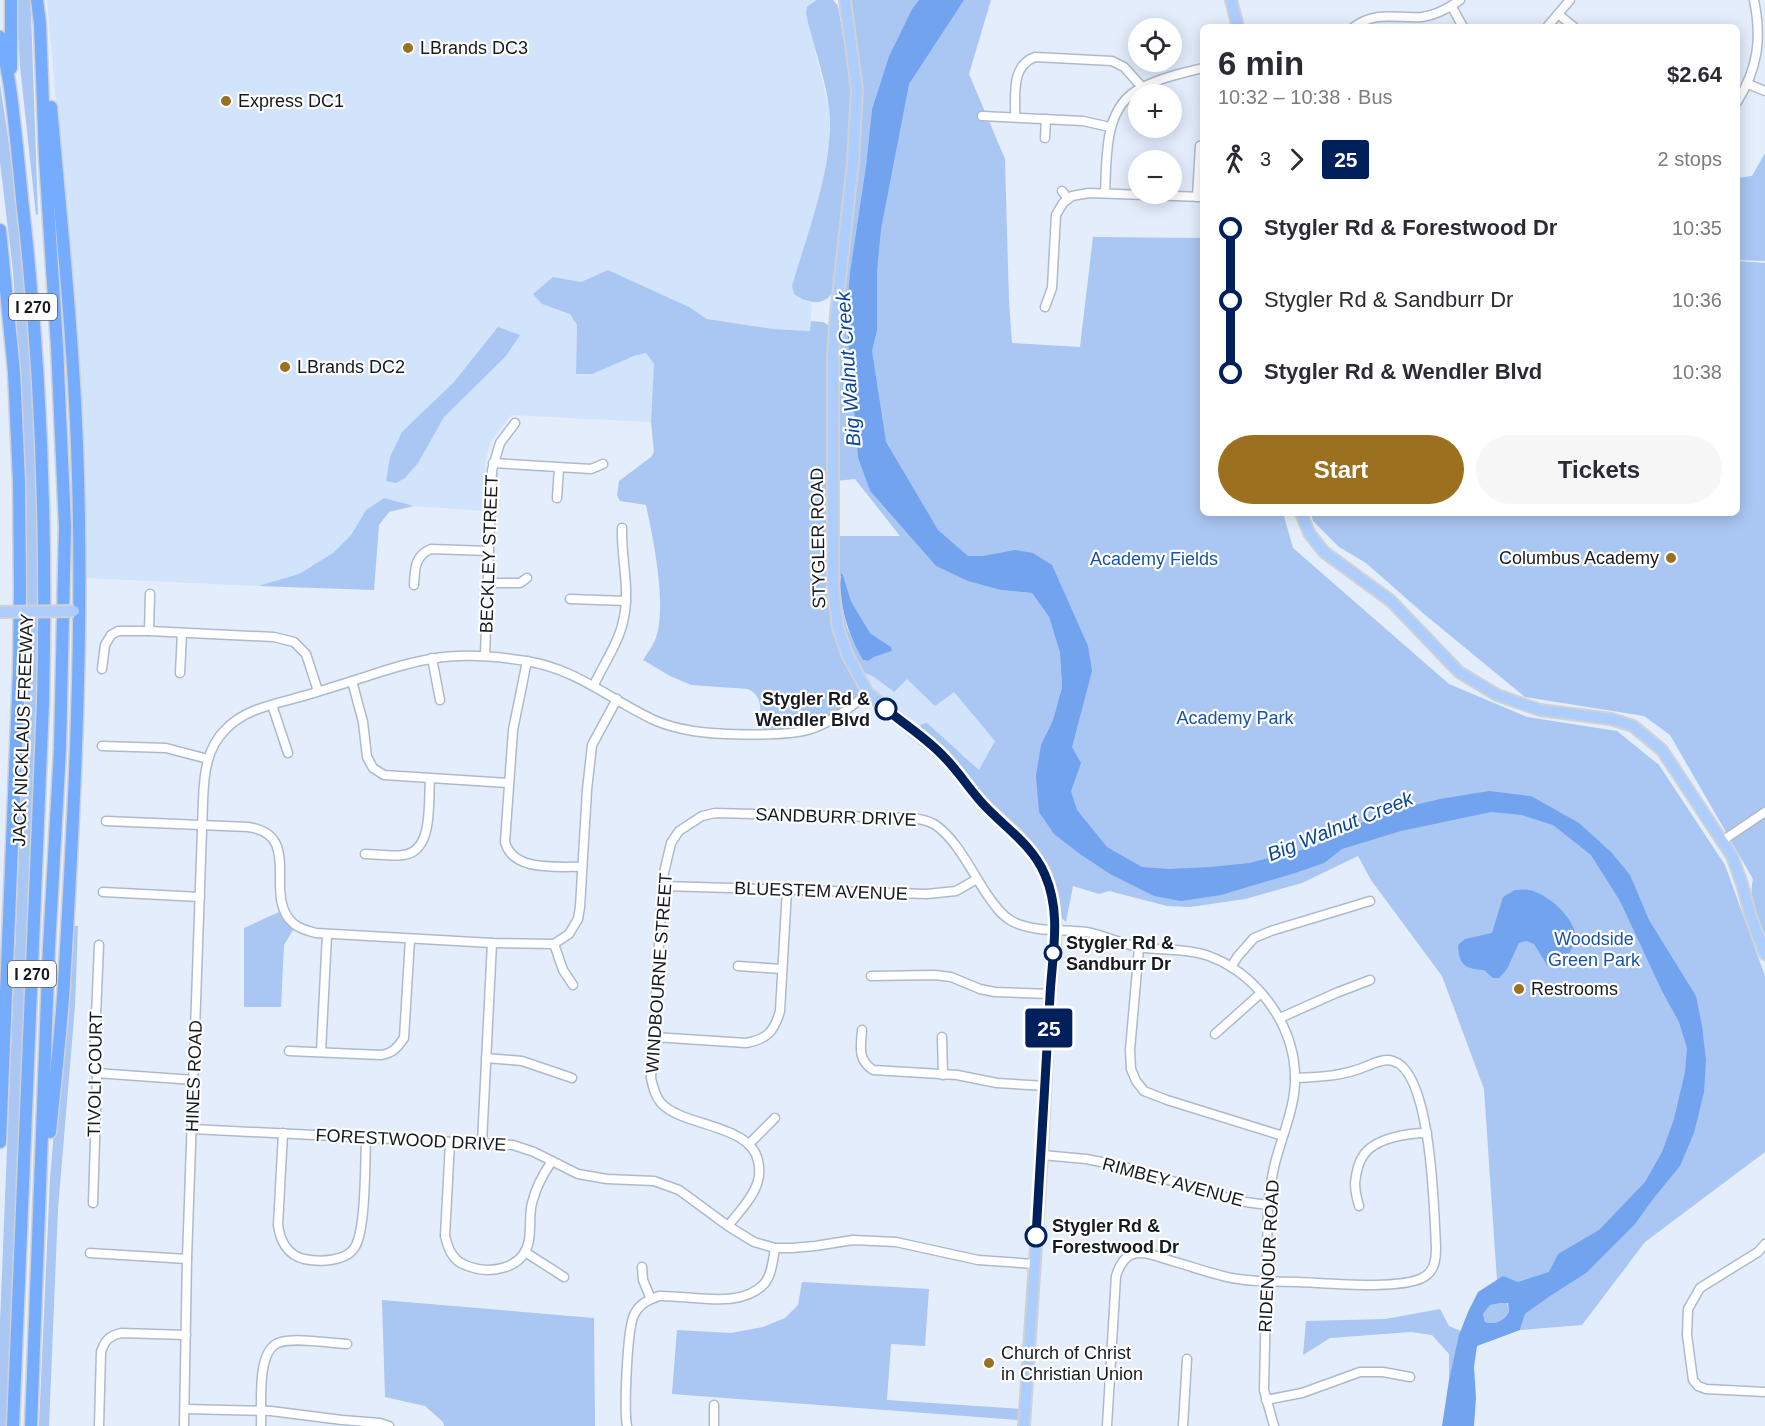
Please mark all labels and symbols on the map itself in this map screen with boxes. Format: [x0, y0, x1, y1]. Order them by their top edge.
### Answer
place label: LBrands DC3 [420, 38, 528, 58]
marker: LBrands DC3 [401, 41, 415, 55]
place label: Express DC1 [238, 91, 344, 111]
marker: Express DC1 [219, 94, 233, 108]
water label: Big Walnut Creek [832, 290, 864, 447]
road number: I 270 [9, 294, 57, 320]
place label: LBrands DC2 [297, 357, 405, 377]
marker: LBrands DC2 [278, 360, 292, 374]
street label: STYGLER ROAD [807, 467, 829, 609]
street label: BECKLEY STREET [476, 474, 502, 634]
place label: Columbus Academy [1499, 548, 1659, 568]
park label: Academy Fields [1090, 549, 1218, 569]
marker: Columbus Academy [1664, 551, 1678, 565]
street label: JACK NICKLAUS FREEWAY [9, 613, 37, 847]
place label: Stygler Rd & Wendler Blvd [755, 689, 870, 730]
marker: Stygler Rd & Wendler Blvd [875, 698, 897, 720]
park label: Academy Park [1176, 708, 1295, 728]
water label: Big Walnut Creek [1264, 786, 1417, 865]
street label: SANDBURR DRIVE [755, 804, 917, 830]
street label: WINDBOURNE STREET [642, 872, 676, 1074]
street label: BLUESTEM AVENUE [734, 878, 908, 904]
park label: Woodside Green Park [1548, 929, 1641, 970]
place label: Stygler Rd & Sandburr Dr [1066, 933, 1174, 974]
marker: Stygler Rd & Sandburr Dr [1044, 944, 1062, 962]
road number: I 270 [8, 961, 56, 987]
place label: Restrooms [1531, 979, 1618, 999]
marker: Restrooms [1512, 982, 1526, 996]
line badge: 25 [1022, 1008, 1076, 1048]
street label: TIVOLI COURT [84, 1011, 106, 1137]
street label: HINES ROAD [182, 1020, 206, 1132]
street label: FORESTWOOD DRIVE [315, 1125, 507, 1155]
street label: RIMBEY AVENUE [1100, 1154, 1246, 1210]
street label: RIDENOUR ROAD [1255, 1179, 1283, 1333]
place label: Stygler Rd & Forestwood Dr [1052, 1216, 1179, 1257]
marker: Stygler Rd & Forestwood Dr [1025, 1225, 1047, 1247]
place label: Church of Christ in Christian Union [1001, 1343, 1143, 1384]
marker: Church of Christ in Christian Union [982, 1356, 996, 1370]

